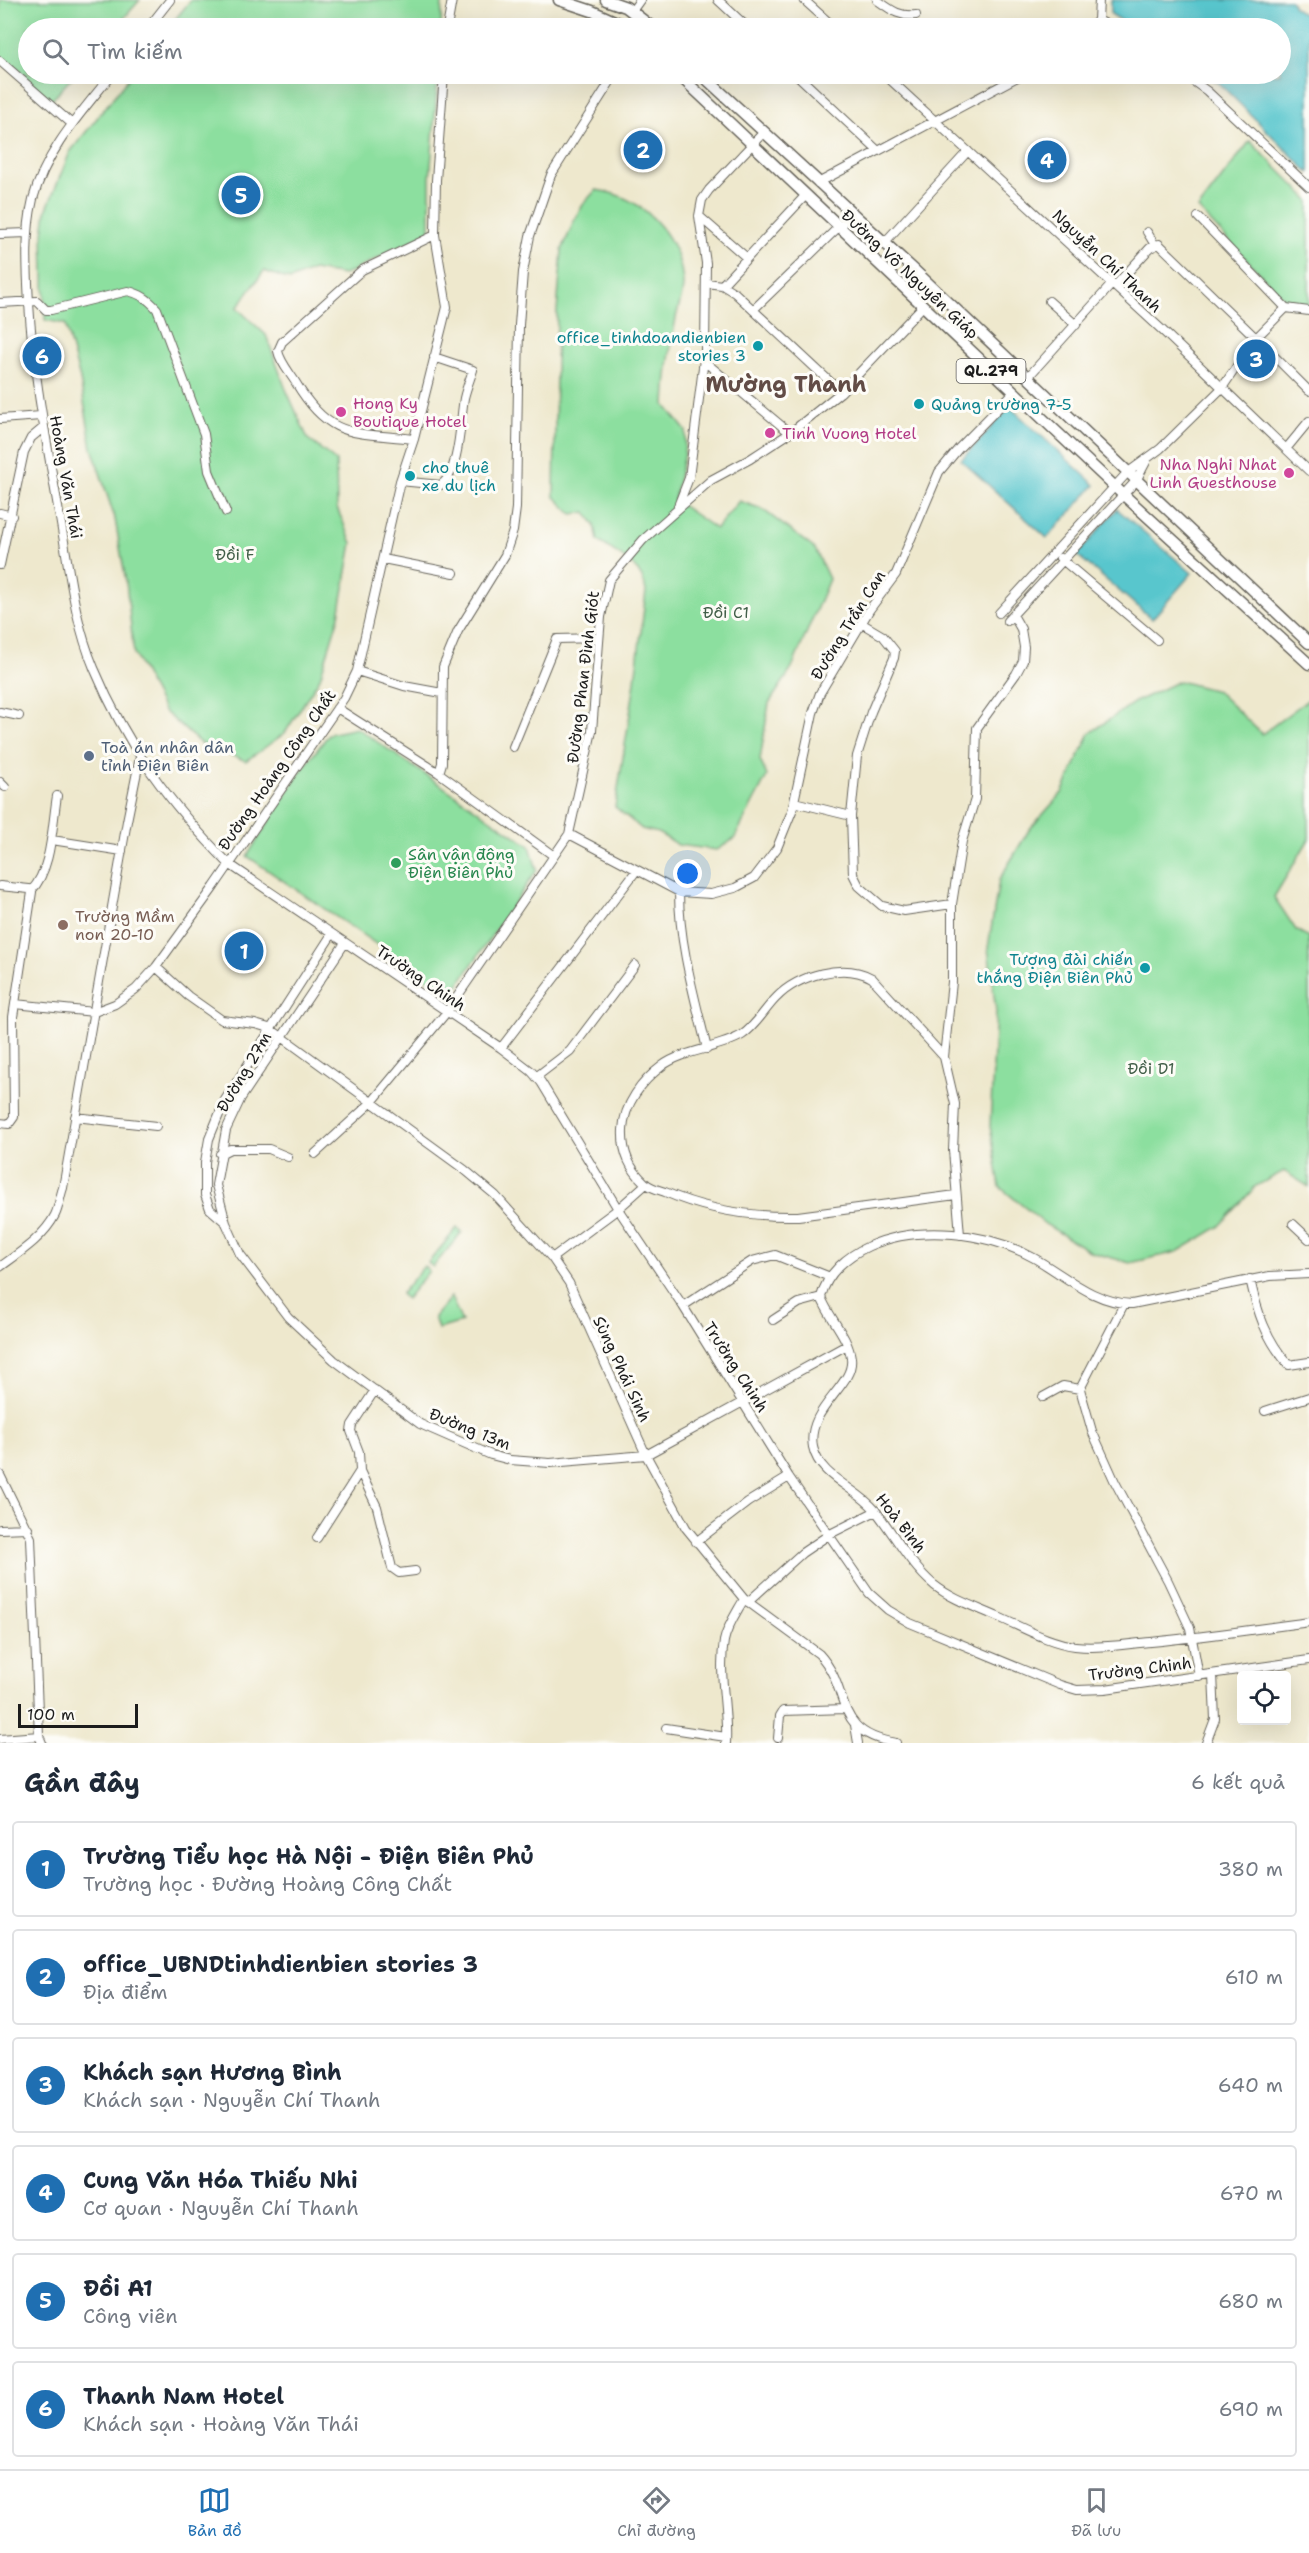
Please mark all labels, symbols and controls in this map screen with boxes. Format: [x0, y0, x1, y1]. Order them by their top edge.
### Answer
search box [18, 18, 1291, 84]
icon: search [39, 35, 72, 68]
text: Tìm kiếm [87, 37, 183, 66]
pin: 2 [624, 128, 662, 172]
pin: 4 [1028, 138, 1066, 182]
pin: 5 [222, 172, 260, 218]
street label: Đường Võ Nguyên Giáp [837, 205, 983, 343]
street label: Nguyễn Chí Thanh [1048, 205, 1166, 317]
place label: office_tinhdoandienbien stories 3 [557, 327, 746, 366]
pin: 6 [22, 334, 62, 378]
pin: 3 [1236, 336, 1276, 382]
marker: office_tinhdoandienbien stories 3 [751, 339, 765, 353]
road number: QL.279 [956, 359, 1026, 383]
district label: Mường Thanh [705, 370, 867, 399]
place label: Hong Ky Boutique Hotel [353, 393, 467, 432]
place label: Quảng trường 7-5 [931, 394, 1072, 415]
marker: Quảng trường 7-5 [912, 397, 926, 411]
marker: Hong Ky Boutique Hotel [334, 405, 348, 419]
street label: Hoàng Văn Thái [45, 414, 87, 540]
place label: Tinh Vuong Hotel [782, 423, 916, 444]
marker: Tinh Vuong Hotel [763, 426, 777, 440]
place label: Nha Nghi Nhat Linh Guesthouse [1149, 454, 1277, 493]
place label: cho thuê xe du lịch [422, 457, 496, 496]
marker: Nha Nghi Nhat Linh Guesthouse [1282, 466, 1296, 480]
marker: cho thuê xe du lịch [403, 469, 417, 483]
park label: Đồi F [215, 544, 255, 565]
street label: Đường Trần Can [806, 566, 890, 684]
street label: Đường Phan Đình Giót [562, 590, 604, 764]
park label: Đồi C1 [703, 602, 749, 623]
street label: Đường Hoàng Công Chất [213, 685, 341, 855]
place label: Toà án nhân dân tỉnh Điện Biên [101, 737, 234, 776]
marker: Toà án nhân dân tỉnh Điện Biên [82, 749, 96, 763]
place label: Sân vận động Điện Biên Phủ [408, 844, 515, 883]
marker: Sân vận động Điện Biên Phủ [389, 856, 403, 870]
your location [673, 859, 702, 888]
place label: Trường Mầm non 20-10 [75, 906, 175, 945]
marker: Trường Mầm non 20-10 [56, 918, 70, 932]
pin: 1 [224, 928, 264, 974]
street label: Trường Chinh [372, 940, 470, 1016]
place label: Tượng đài chiến thắng Điện Biên Phủ [976, 949, 1133, 988]
marker: Tượng đài chiến thắng Điện Biên Phủ [1138, 961, 1152, 975]
street label: Đường 27m [212, 1028, 276, 1116]
park label: Đồi D1 [1127, 1058, 1175, 1079]
street label: Sùng Phái Sinh [588, 1313, 656, 1425]
street label: Trường Chinh [699, 1318, 773, 1416]
street label: Đường 13m [426, 1403, 514, 1455]
street label: Hoà Bình [871, 1489, 931, 1557]
street label: Trường Chinh [1087, 1652, 1193, 1686]
map controls [1237, 1671, 1291, 1725]
button: locate [1237, 1671, 1291, 1725]
scale bar [18, 1701, 138, 1728]
text: 100 m [27, 1704, 75, 1725]
text: Gần đây [24, 1765, 140, 1800]
text: 6 kết quả [1191, 1769, 1285, 1795]
text: Trường Tiểu học Hà Nội - Điện Biên Phủ [83, 1842, 534, 1871]
text: 1 [41, 1856, 50, 1882]
text: 380 m [1218, 1856, 1283, 1882]
text: Trường học · Đường Hoàng Công Chất [83, 1871, 452, 1897]
text: office_UBNDtinhdienbien stories 3 [83, 1950, 478, 1979]
text: 2 [39, 1964, 53, 1990]
text: 610 m [1225, 1964, 1283, 1990]
text: Địa điểm [83, 1979, 168, 2005]
text: Khách sạn Hương Bình [83, 2058, 342, 2087]
text: 3 [39, 2072, 53, 2098]
text: 640 m [1218, 2072, 1283, 2098]
text: Khách sạn · Nguyễn Chí Thanh [83, 2087, 381, 2113]
text: Cung Văn Hóa Thiếu Nhi [83, 2166, 358, 2195]
text: 4 [39, 2180, 53, 2206]
text: 670 m [1220, 2180, 1283, 2206]
text: Cơ quan · Nguyễn Chí Thanh [83, 2195, 359, 2221]
text: Đồi A1 [83, 2274, 153, 2303]
text: 5 [39, 2288, 52, 2314]
text: 680 m [1218, 2288, 1283, 2314]
text: Công viên [83, 2303, 178, 2329]
text: Thanh Nam Hotel [83, 2382, 284, 2411]
text: 6 [39, 2396, 53, 2422]
text: 690 m [1219, 2396, 1283, 2422]
text: Khách sạn · Hoàng Văn Thái [83, 2411, 359, 2437]
tab: Bản đồ [188, 2484, 242, 2541]
tab: Chỉ đường [617, 2484, 696, 2541]
tab: Đã lưu [1071, 2484, 1121, 2541]

